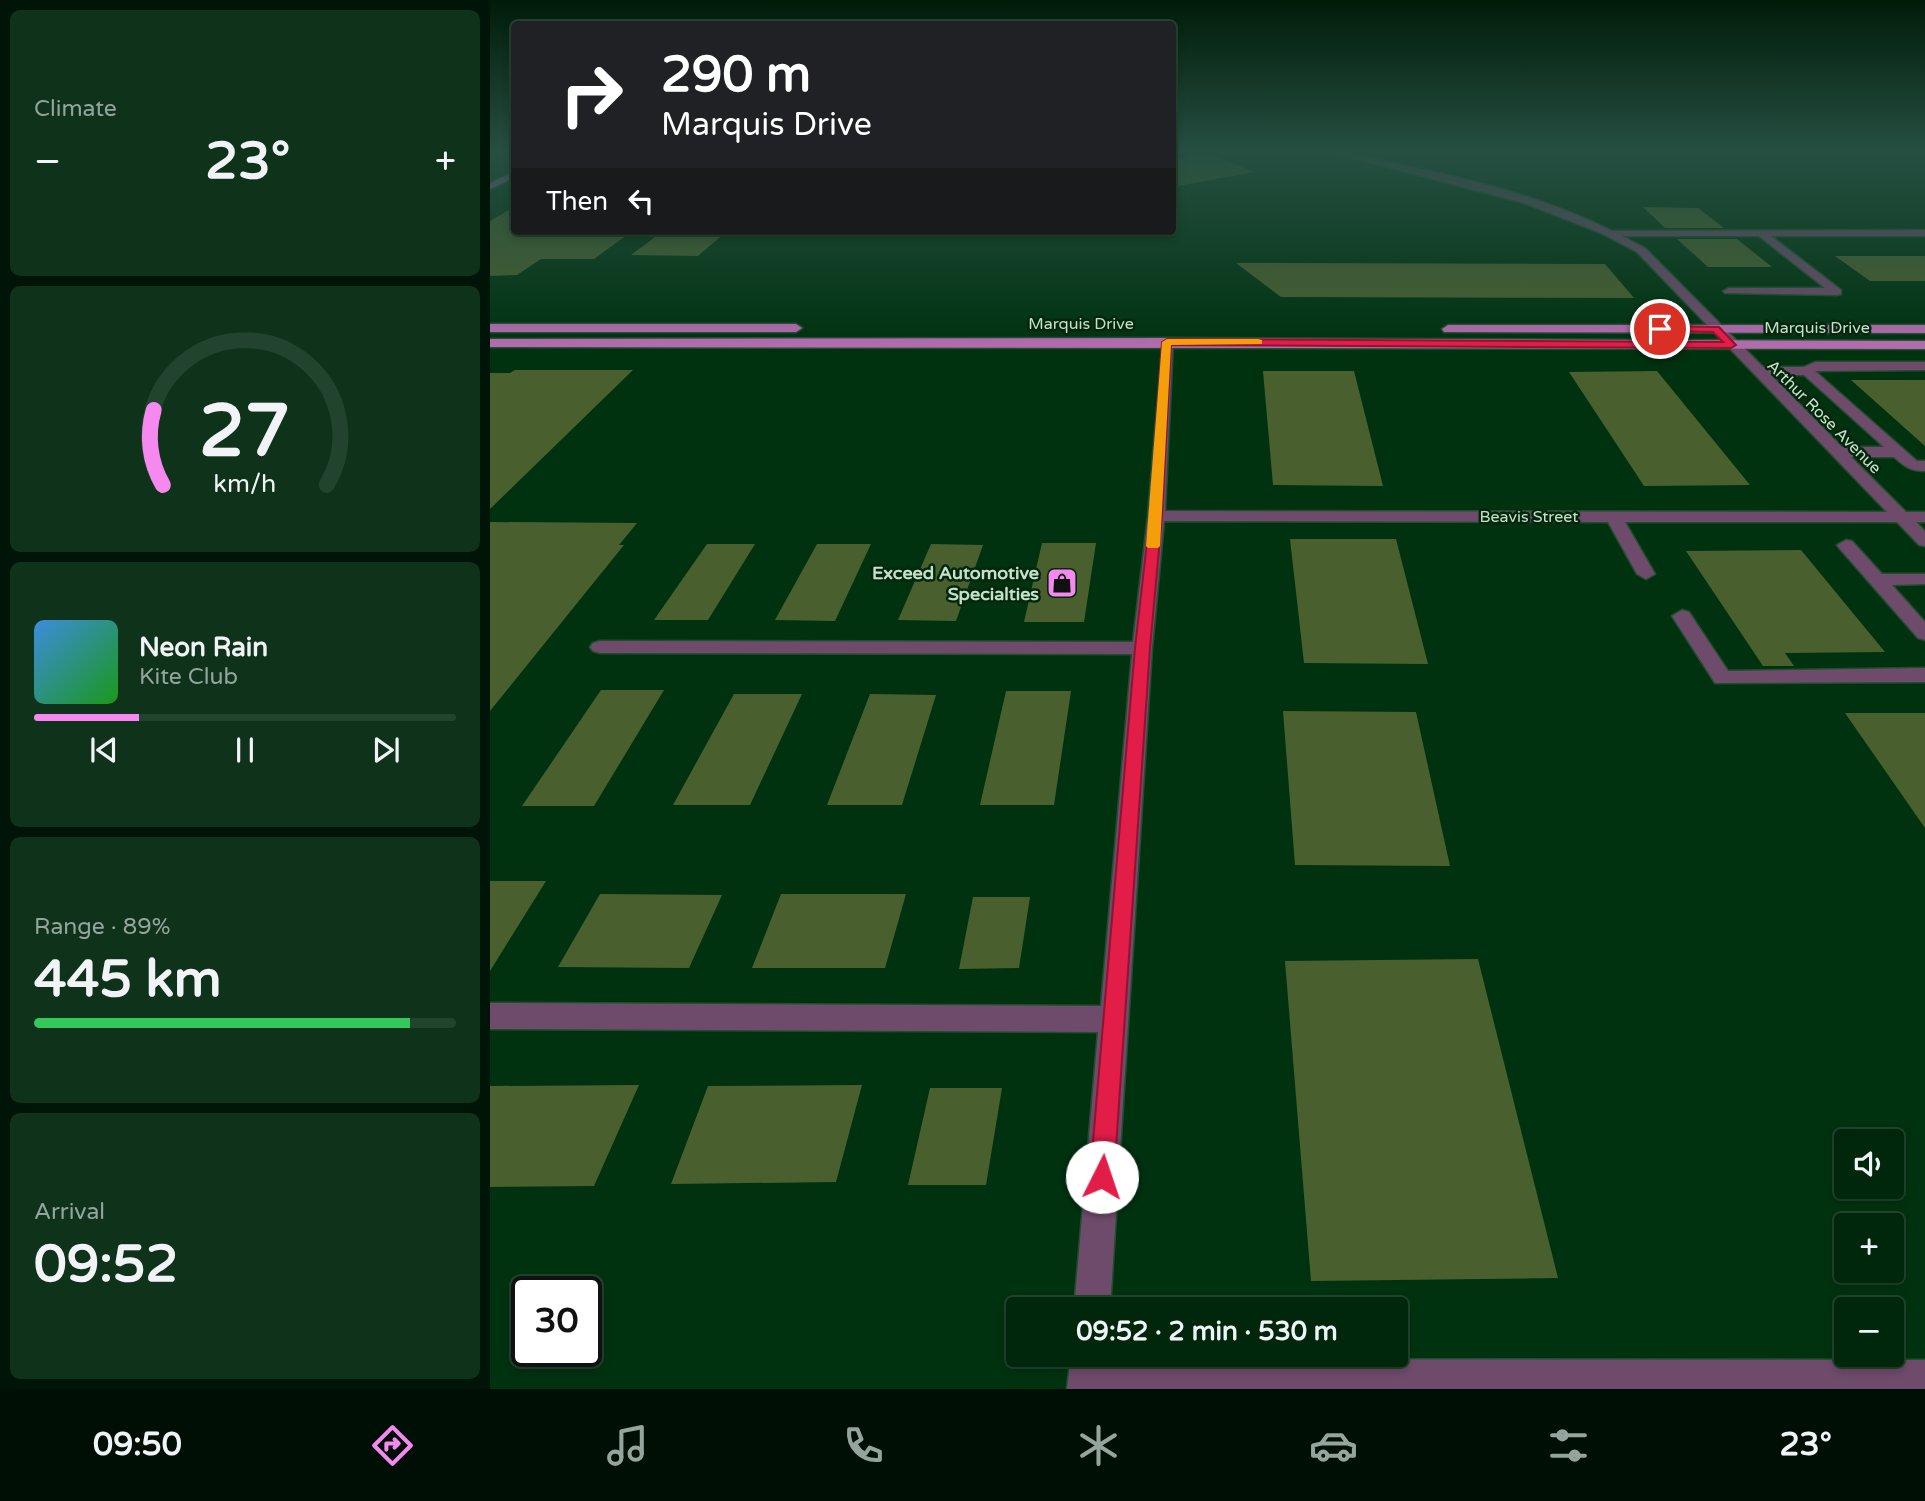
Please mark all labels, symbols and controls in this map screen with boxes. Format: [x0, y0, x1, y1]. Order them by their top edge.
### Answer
text: 290 m [661, 46, 811, 105]
icon: right [546, 49, 637, 140]
text: Climate [34, 95, 117, 123]
text: Marquis Drive [661, 106, 872, 144]
text: 23° [205, 130, 290, 193]
text: − [34, 139, 61, 185]
text: + [435, 139, 456, 185]
icon: left [622, 182, 660, 220]
text: Then [546, 186, 608, 217]
pin [1630, 299, 1690, 359]
icon: arrive [1641, 310, 1679, 348]
street label: Marquis Drive [1028, 314, 1134, 334]
street label: Marquis Drive [1764, 318, 1870, 338]
street label: Arthur Rose Avenue [1763, 356, 1885, 478]
text: 27 [199, 388, 291, 476]
text: km/h [214, 468, 276, 498]
street label: Beavis Street [1480, 507, 1578, 527]
place label: Exceed Automotive Specialties [872, 562, 1039, 605]
shop icon: Exceed Automotive Specialties [1045, 566, 1079, 600]
text: Neon Rain [139, 632, 268, 663]
text: Kite Club [139, 663, 238, 691]
icon: previous [85, 731, 123, 769]
icon: pause [226, 731, 264, 769]
icon: next [367, 731, 405, 769]
text: Range · 89% [34, 913, 170, 941]
text: 445 km [34, 948, 222, 1011]
map controls [1834, 1129, 1904, 1367]
button: sound [1834, 1129, 1904, 1199]
position arrow [1065, 1140, 1139, 1214]
text: Arrival [34, 1198, 105, 1226]
button: + [1834, 1213, 1904, 1283]
text: 09:52 [34, 1233, 178, 1296]
speed limit sign: 30 [511, 1276, 602, 1367]
button: − [1834, 1297, 1904, 1367]
text: 09:52 · 2 min · 530 m [1076, 1316, 1338, 1347]
icon: directions [368, 1421, 417, 1470]
icon: music [603, 1421, 652, 1470]
icon: phone [839, 1421, 888, 1470]
icon: climate [1074, 1421, 1123, 1470]
icon: car [1309, 1421, 1358, 1470]
icon: filters [1544, 1421, 1593, 1470]
text: 09:50 [93, 1426, 182, 1464]
text: 23° [1779, 1426, 1832, 1464]

